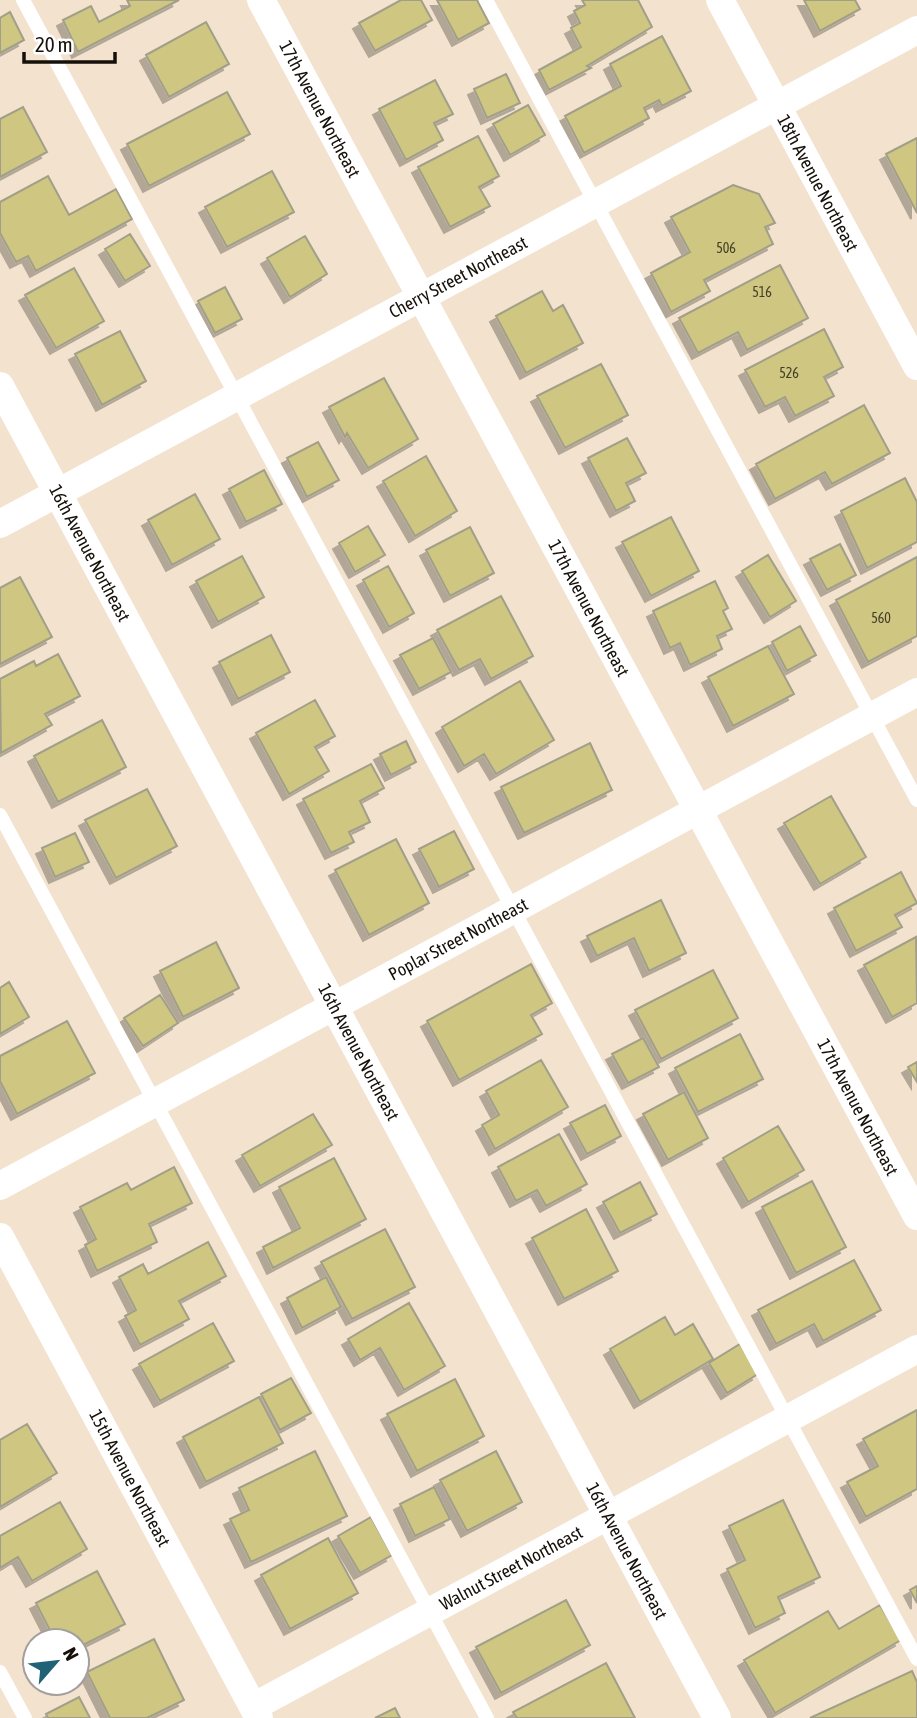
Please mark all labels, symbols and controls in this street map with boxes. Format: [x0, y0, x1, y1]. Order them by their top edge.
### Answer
scale bar [24, 21, 116, 65]
text: 20 m [35, 32, 73, 56]
street label: 17th Avenue Northeast [275, 37, 365, 181]
street label: 18th Avenue Northeast [773, 111, 863, 255]
street label: Cherry Street Northeast [385, 232, 531, 322]
house number: 506 [716, 240, 736, 256]
house number: 516 [752, 284, 772, 300]
house number: 526 [779, 365, 799, 381]
street label: 16th Avenue Northeast [45, 481, 135, 625]
street label: 17th Avenue Northeast [544, 536, 634, 680]
house number: 560 [871, 610, 891, 626]
street label: Poplar Street Northeast [385, 893, 531, 985]
street label: 16th Avenue Northeast [314, 980, 404, 1124]
street label: 17th Avenue Northeast [813, 1035, 903, 1179]
street label: 15th Avenue Northeast [85, 1406, 175, 1550]
street label: 16th Avenue Northeast [582, 1479, 672, 1623]
street label: Walnut Street Northeast [436, 1521, 586, 1615]
north arrow [21, 1627, 91, 1697]
text: N [59, 1644, 83, 1664]

